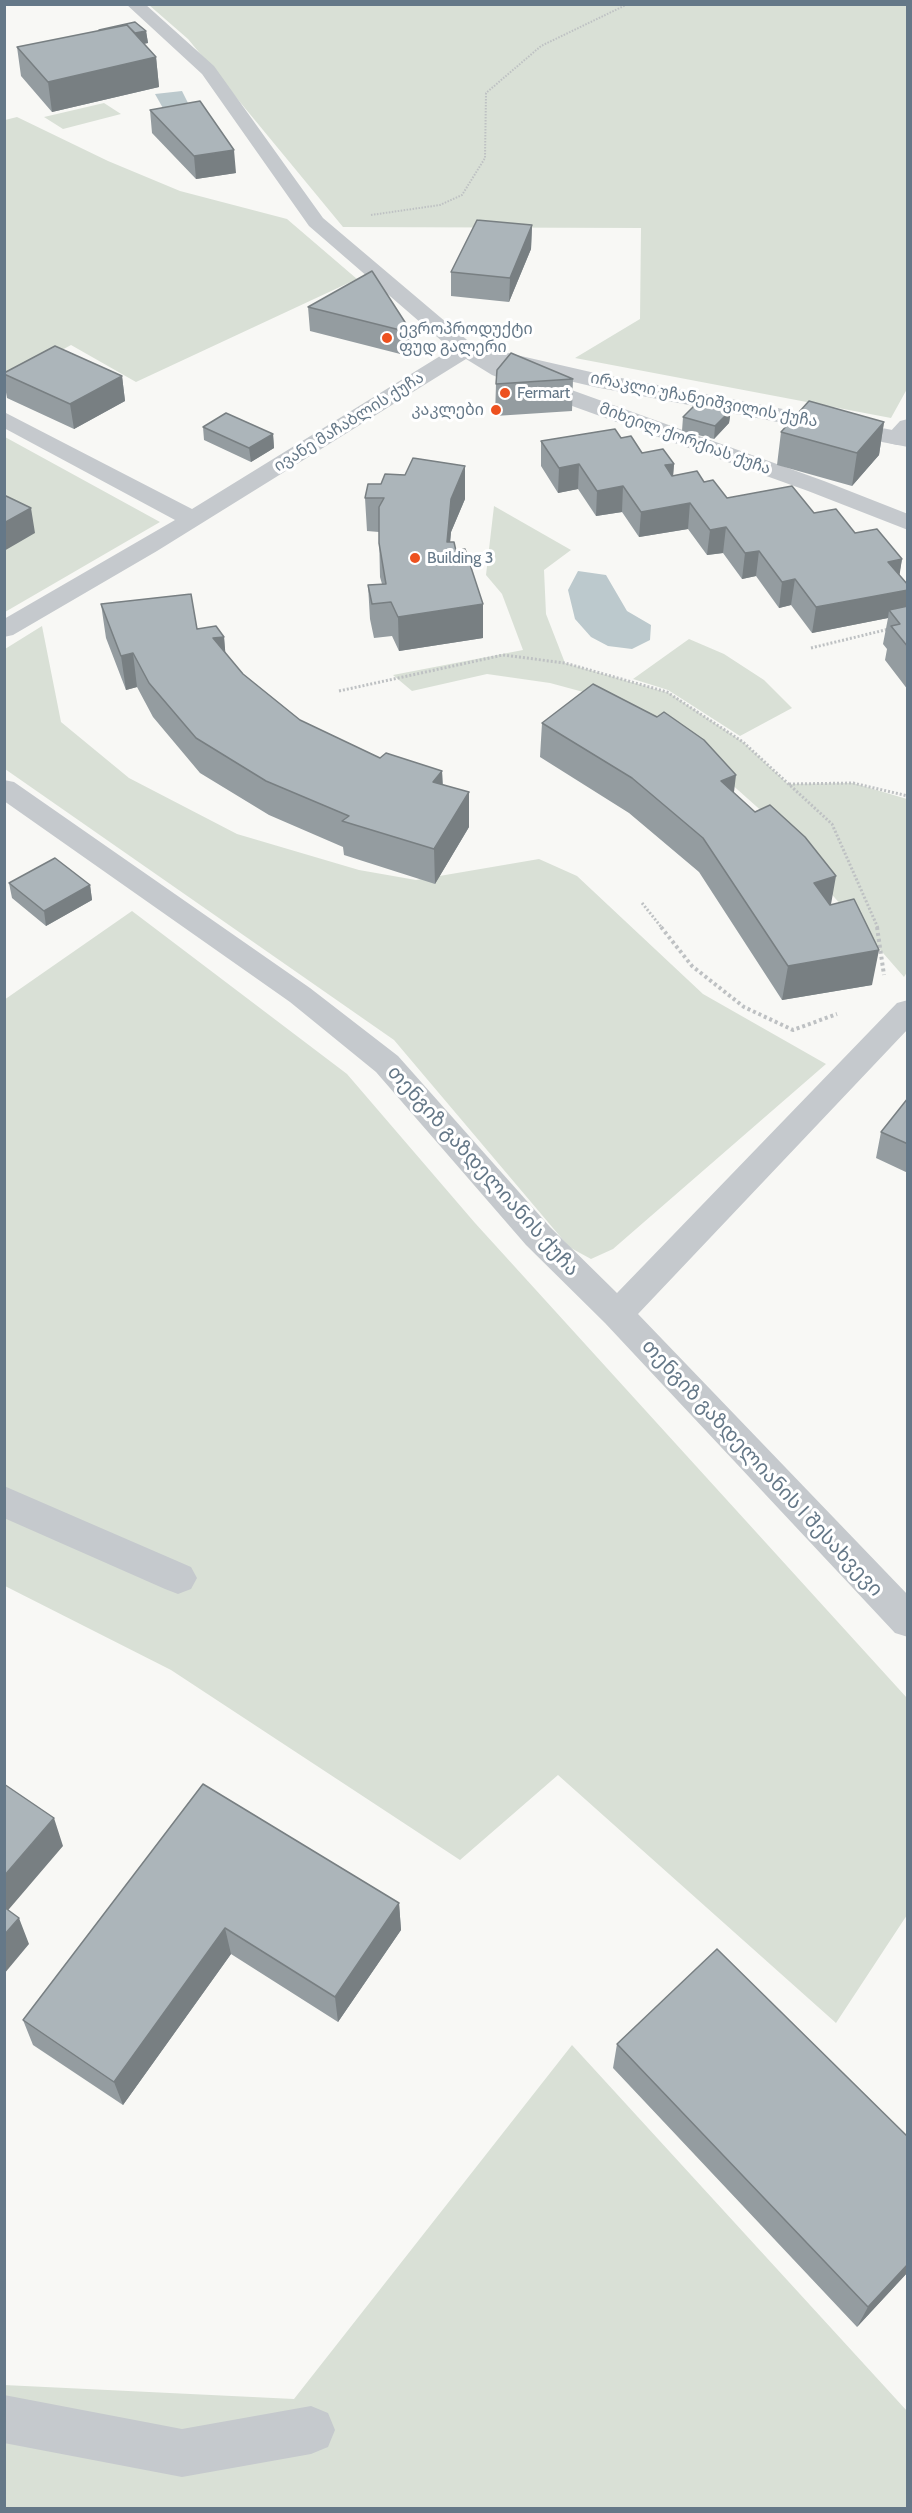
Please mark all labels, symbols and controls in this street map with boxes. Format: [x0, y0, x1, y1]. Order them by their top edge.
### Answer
place label: ევროპროდუქტი ფუდ გალერი [399, 319, 533, 357]
marker: ევროპროდუქტი ფუდ გალერი [380, 331, 394, 345]
street label: ივანე მაჩაბლის ქუჩა [271, 368, 427, 476]
street label: ირაკლი უჩანეიშვილის ქუჩა [589, 369, 819, 431]
place label: Fermart [517, 383, 570, 403]
marker: Fermart [498, 386, 512, 400]
street label: მიხეილ ქორქიას ქუჩა [597, 399, 773, 479]
place label: კაკლები [412, 400, 484, 420]
marker: კაკლები [489, 403, 503, 417]
place label: Building 3 [427, 548, 493, 568]
marker: Building 3 [408, 551, 422, 565]
street label: თენგიზ გაზდელიანის ქუჩა [382, 1061, 584, 1281]
street label: თენგიზ გაზდელიანის I შესახვევი [636, 1335, 888, 1601]

